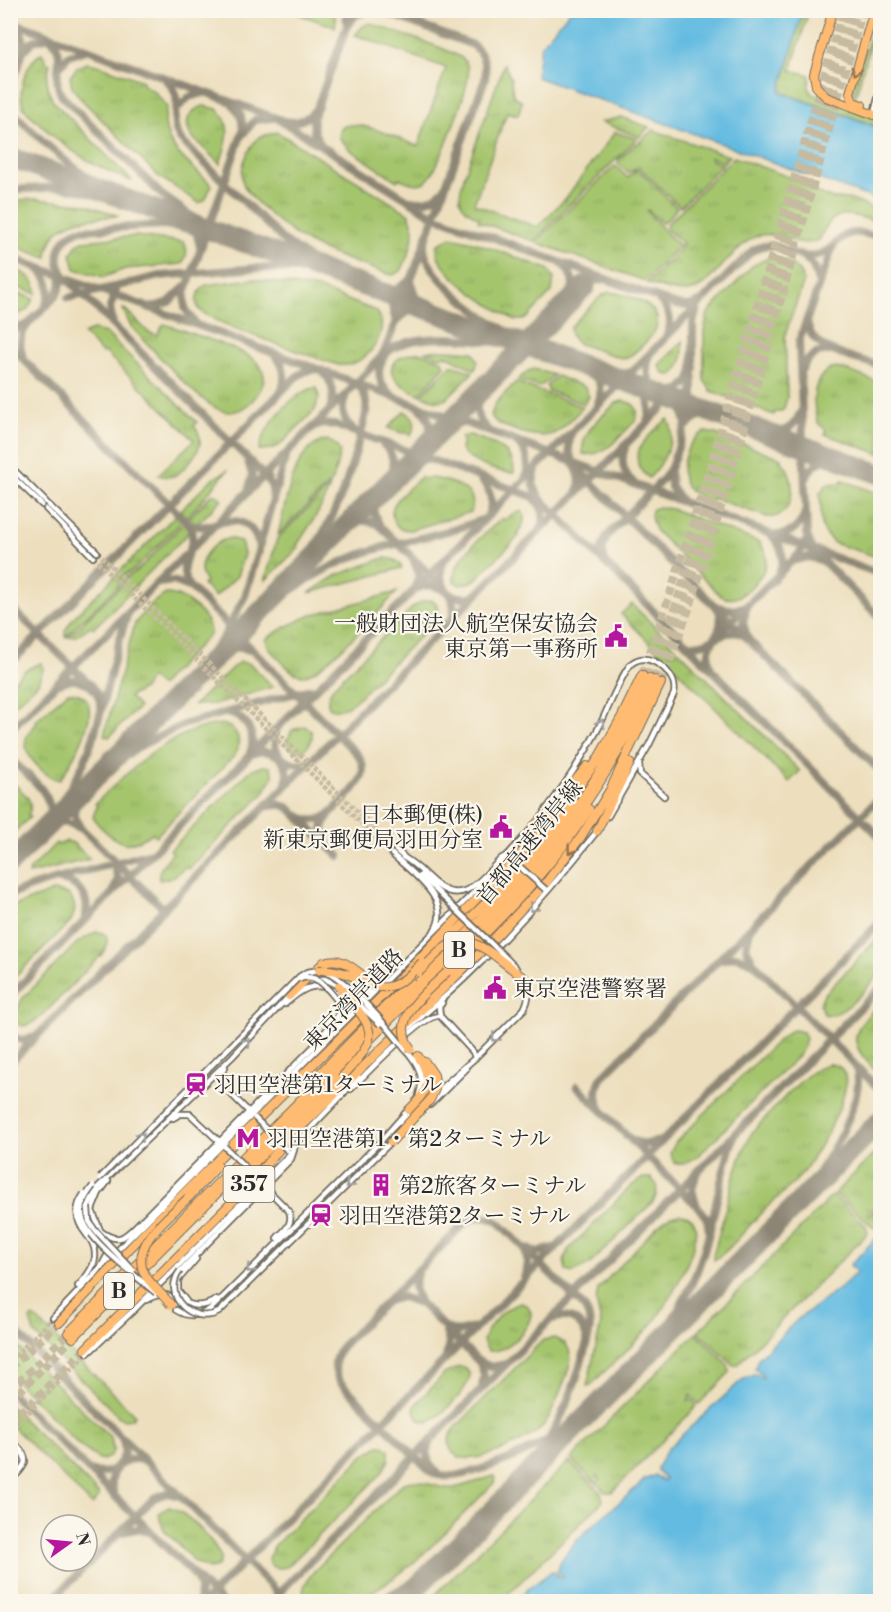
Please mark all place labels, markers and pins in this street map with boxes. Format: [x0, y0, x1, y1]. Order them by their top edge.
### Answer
place label: 一般財団法人航空保安協会 東京第一事務所 [334, 611, 598, 663]
public building icon: 一般財団法人航空保安協会 東京第一事務所 [603, 623, 629, 649]
place label: 日本郵便(株) 新東京郵便局羽田分室 [263, 802, 483, 854]
public building icon: 日本郵便(株) 新東京郵便局羽田分室 [488, 814, 514, 840]
public building icon: 東京空港警察署 [482, 975, 508, 1001]
place label: 東京空港警察署 [513, 976, 667, 1003]
station icon: 羽田空港第1ターミナル [183, 1071, 209, 1097]
place label: 羽田空港第1ターミナル [214, 1072, 442, 1099]
metro station icon: 羽田空港第1・第2ターミナル [235, 1125, 261, 1151]
place label: 羽田空港第1・第2ターミナル [266, 1126, 551, 1153]
building icon: 第2旅客ターミナル [368, 1172, 394, 1198]
place label: 第2旅客ターミナル [399, 1173, 586, 1200]
station icon: 羽田空港第2ターミナル [308, 1202, 334, 1228]
place label: 羽田空港第2ターミナル [339, 1203, 570, 1230]

